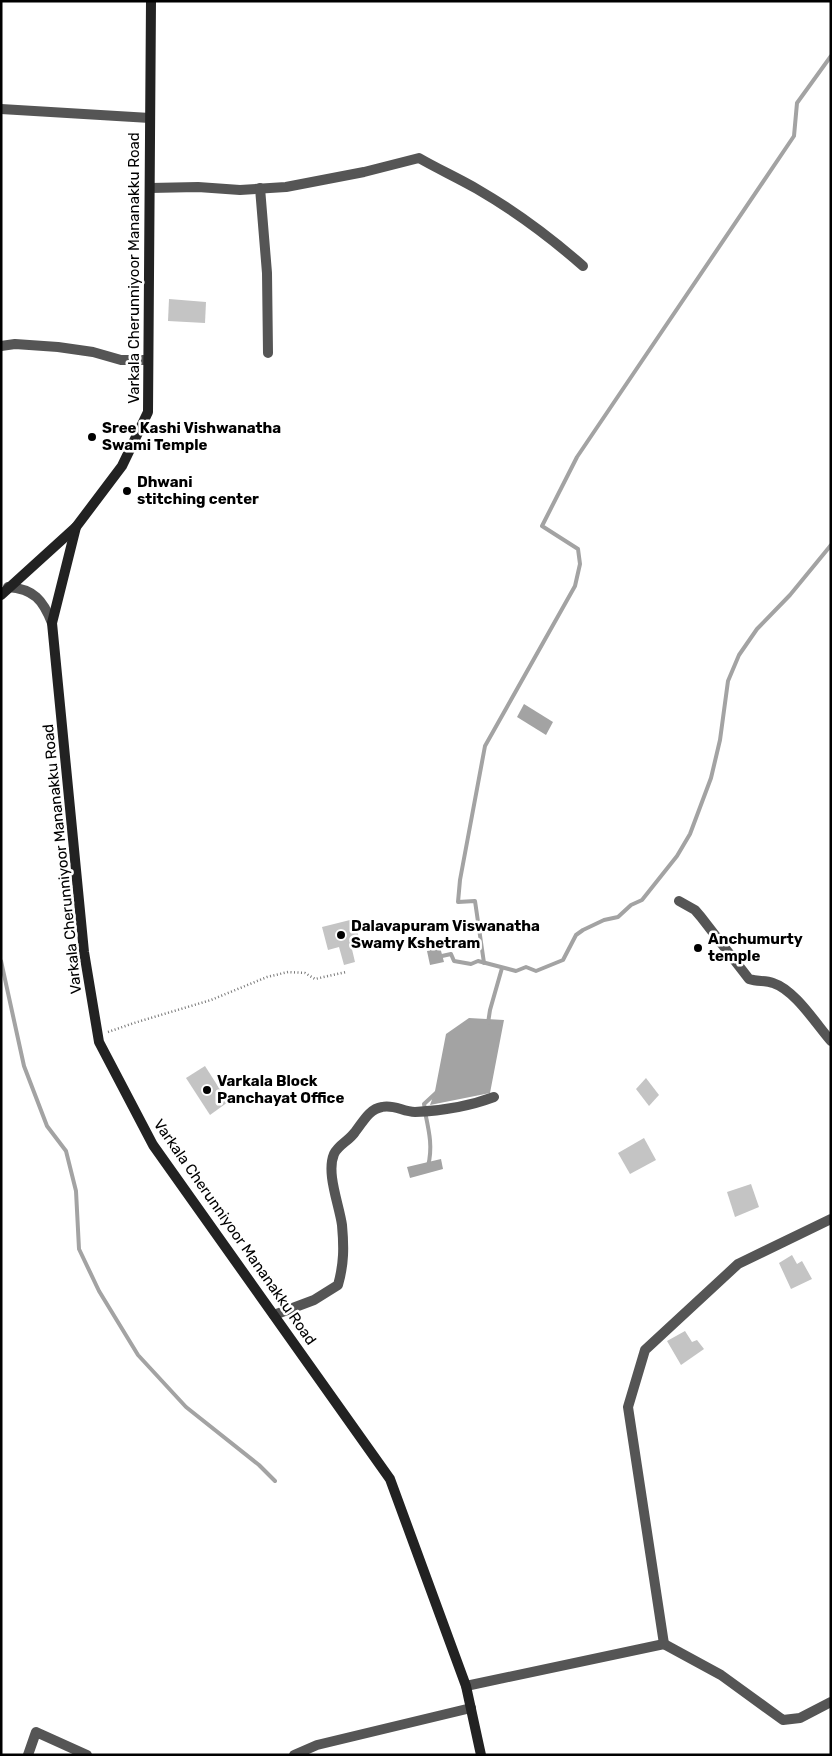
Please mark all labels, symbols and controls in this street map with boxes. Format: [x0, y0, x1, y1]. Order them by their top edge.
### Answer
street label: Varkala Cherunniyoor Mananakku Road [125, 132, 143, 404]
place label: Sree Kashi Vishwanatha Swami Temple [102, 419, 281, 454]
marker: Sree Kashi Vishwanatha Swami Temple [86, 431, 98, 443]
place label: Dhwani stitching center [137, 473, 259, 508]
marker: Dhwani stitching center [121, 485, 133, 497]
street label: Varkala Cherunniyoor Mananakku Road [39, 723, 85, 995]
place label: Dalavapuram Viswanatha Swamy Kshetram [351, 917, 540, 952]
marker: Dalavapuram Viswanatha Swamy Kshetram [335, 929, 347, 941]
place label: Anchumurty temple [708, 930, 803, 965]
marker: Anchumurty temple [692, 942, 704, 954]
place label: Varkala Block Panchayat Office [217, 1072, 344, 1107]
marker: Varkala Block Panchayat Office [201, 1084, 213, 1096]
street label: Varkala Cherunniyoor Mananakku Road [150, 1116, 320, 1348]

